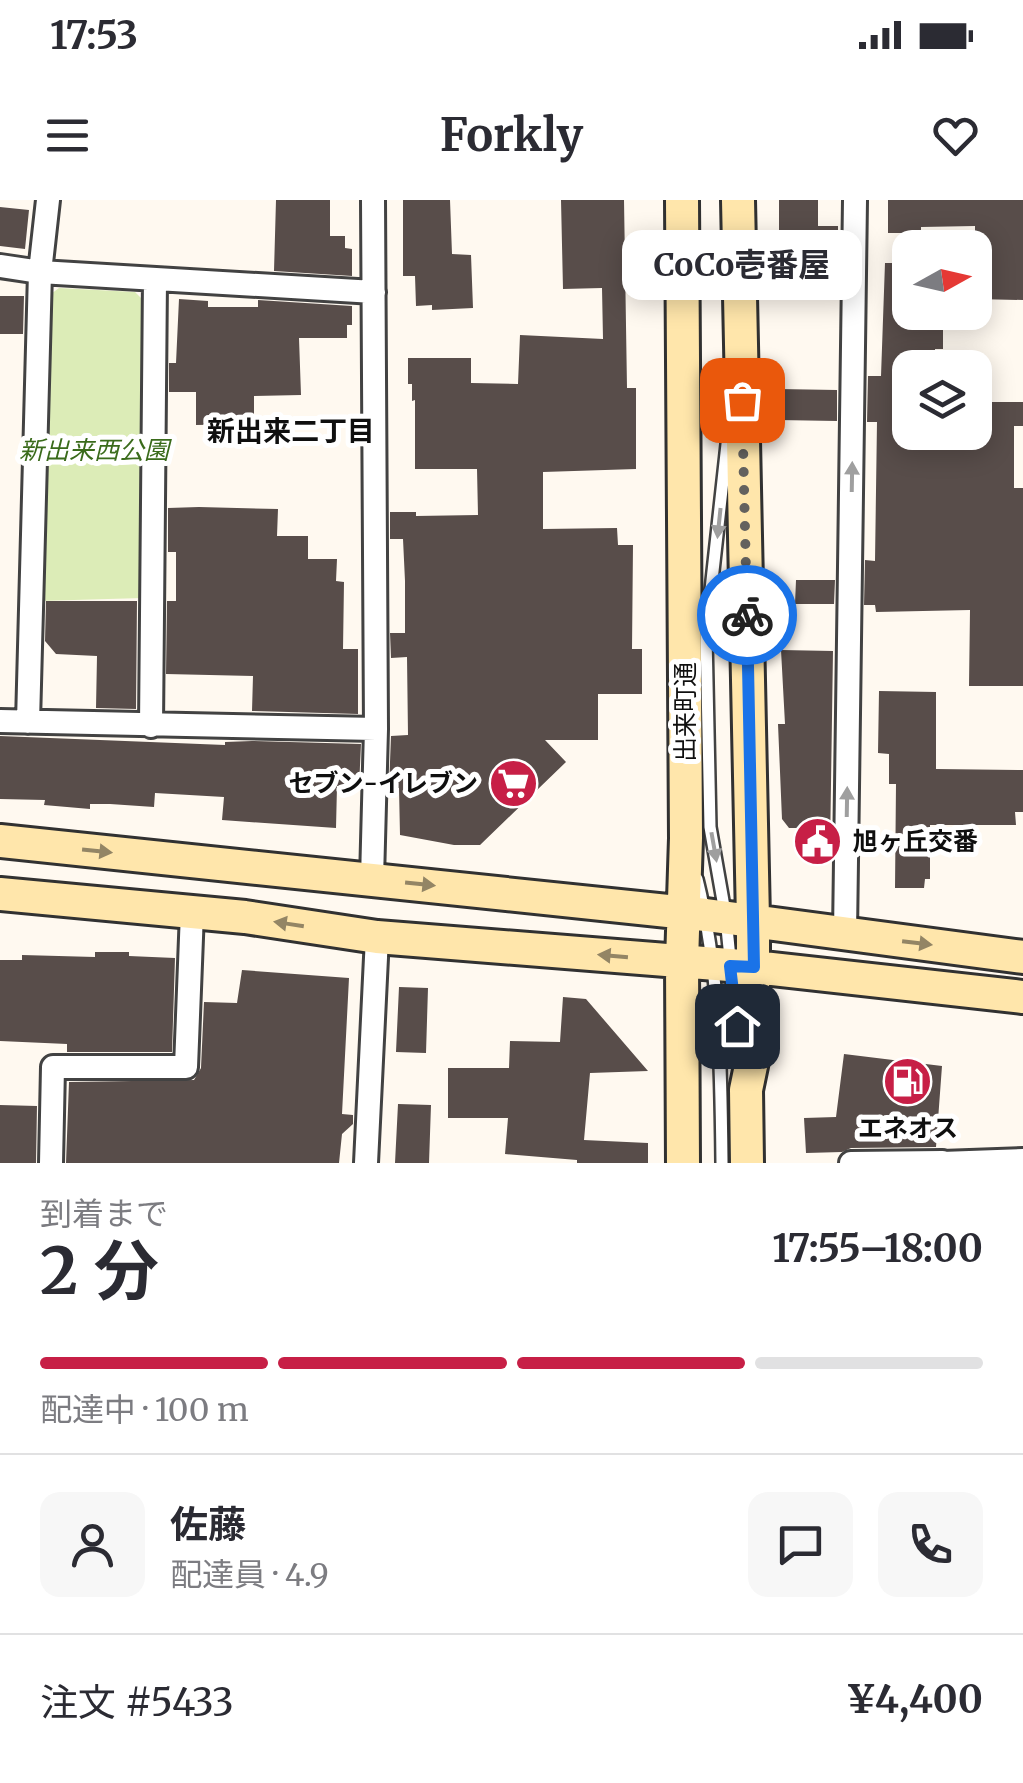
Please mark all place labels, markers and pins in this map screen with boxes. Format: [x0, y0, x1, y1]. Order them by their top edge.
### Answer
callout: CoCo壱番屋 [622, 230, 862, 300]
pin [700, 358, 785, 443]
supermarket icon: セブン-イレブン [487, 757, 539, 809]
place label: セブン-イレブン [289, 767, 478, 799]
public building icon: 旭ヶ丘交番 [792, 815, 844, 867]
place label: 旭ヶ丘交番 [853, 825, 978, 857]
pin [695, 984, 780, 1069]
fuel station icon: エネオス [882, 1056, 934, 1108]
place label: エネオス [858, 1112, 958, 1144]

